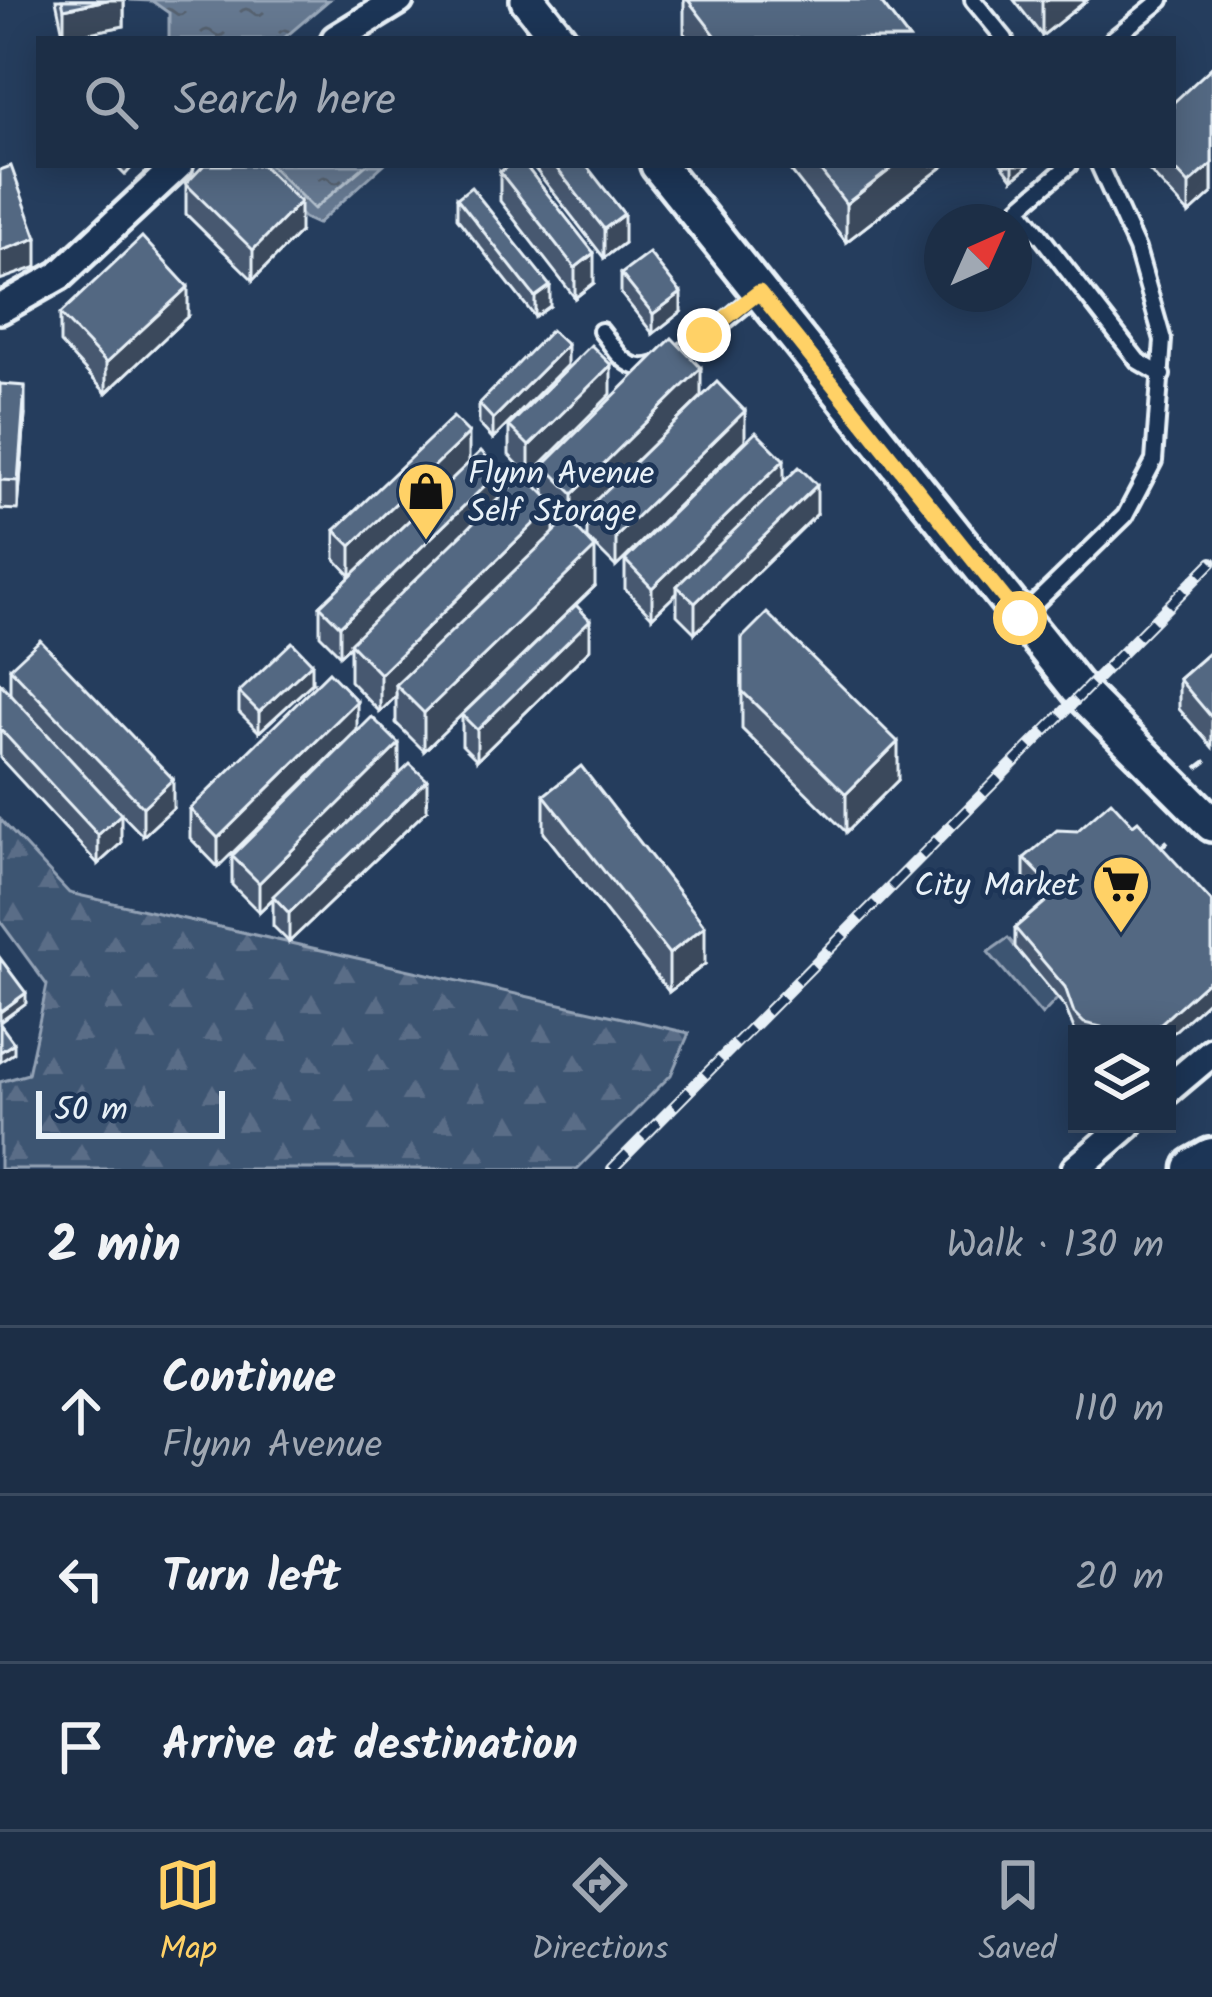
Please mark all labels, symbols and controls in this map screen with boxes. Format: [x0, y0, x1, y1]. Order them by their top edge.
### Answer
search box [36, 36, 1176, 168]
text: Search here [174, 66, 396, 138]
icon: search [78, 69, 144, 135]
north arrow [924, 204, 1032, 312]
route end [677, 308, 731, 362]
place label: Flynn Avenue Self Storage [468, 449, 655, 540]
shop icon: Flynn Avenue Self Storage [395, 460, 457, 542]
route start [993, 591, 1047, 645]
supermarket icon: City Market [1090, 853, 1152, 935]
place label: City Market [914, 861, 1080, 914]
map controls [1068, 1025, 1176, 1133]
button: layers [1068, 1025, 1176, 1133]
scale bar [36, 1085, 225, 1138]
text: 50 m [54, 1085, 128, 1138]
text: 2 min [48, 1207, 181, 1288]
text: Walk · 130 m [946, 1216, 1164, 1278]
text: Continue [162, 1344, 336, 1416]
icon: ahead [48, 1378, 114, 1444]
text: 110 m [1073, 1380, 1164, 1442]
text: Flynn Avenue [162, 1416, 382, 1478]
text: Turn left [162, 1543, 341, 1615]
icon: left [48, 1546, 114, 1612]
text: 20 m [1075, 1548, 1164, 1610]
text: Arrive at destination [162, 1711, 578, 1783]
icon: arrive [48, 1714, 114, 1780]
tab: Map [155, 1852, 221, 1977]
tab: Directions [531, 1852, 668, 1977]
tab: Saved [979, 1852, 1057, 1977]

